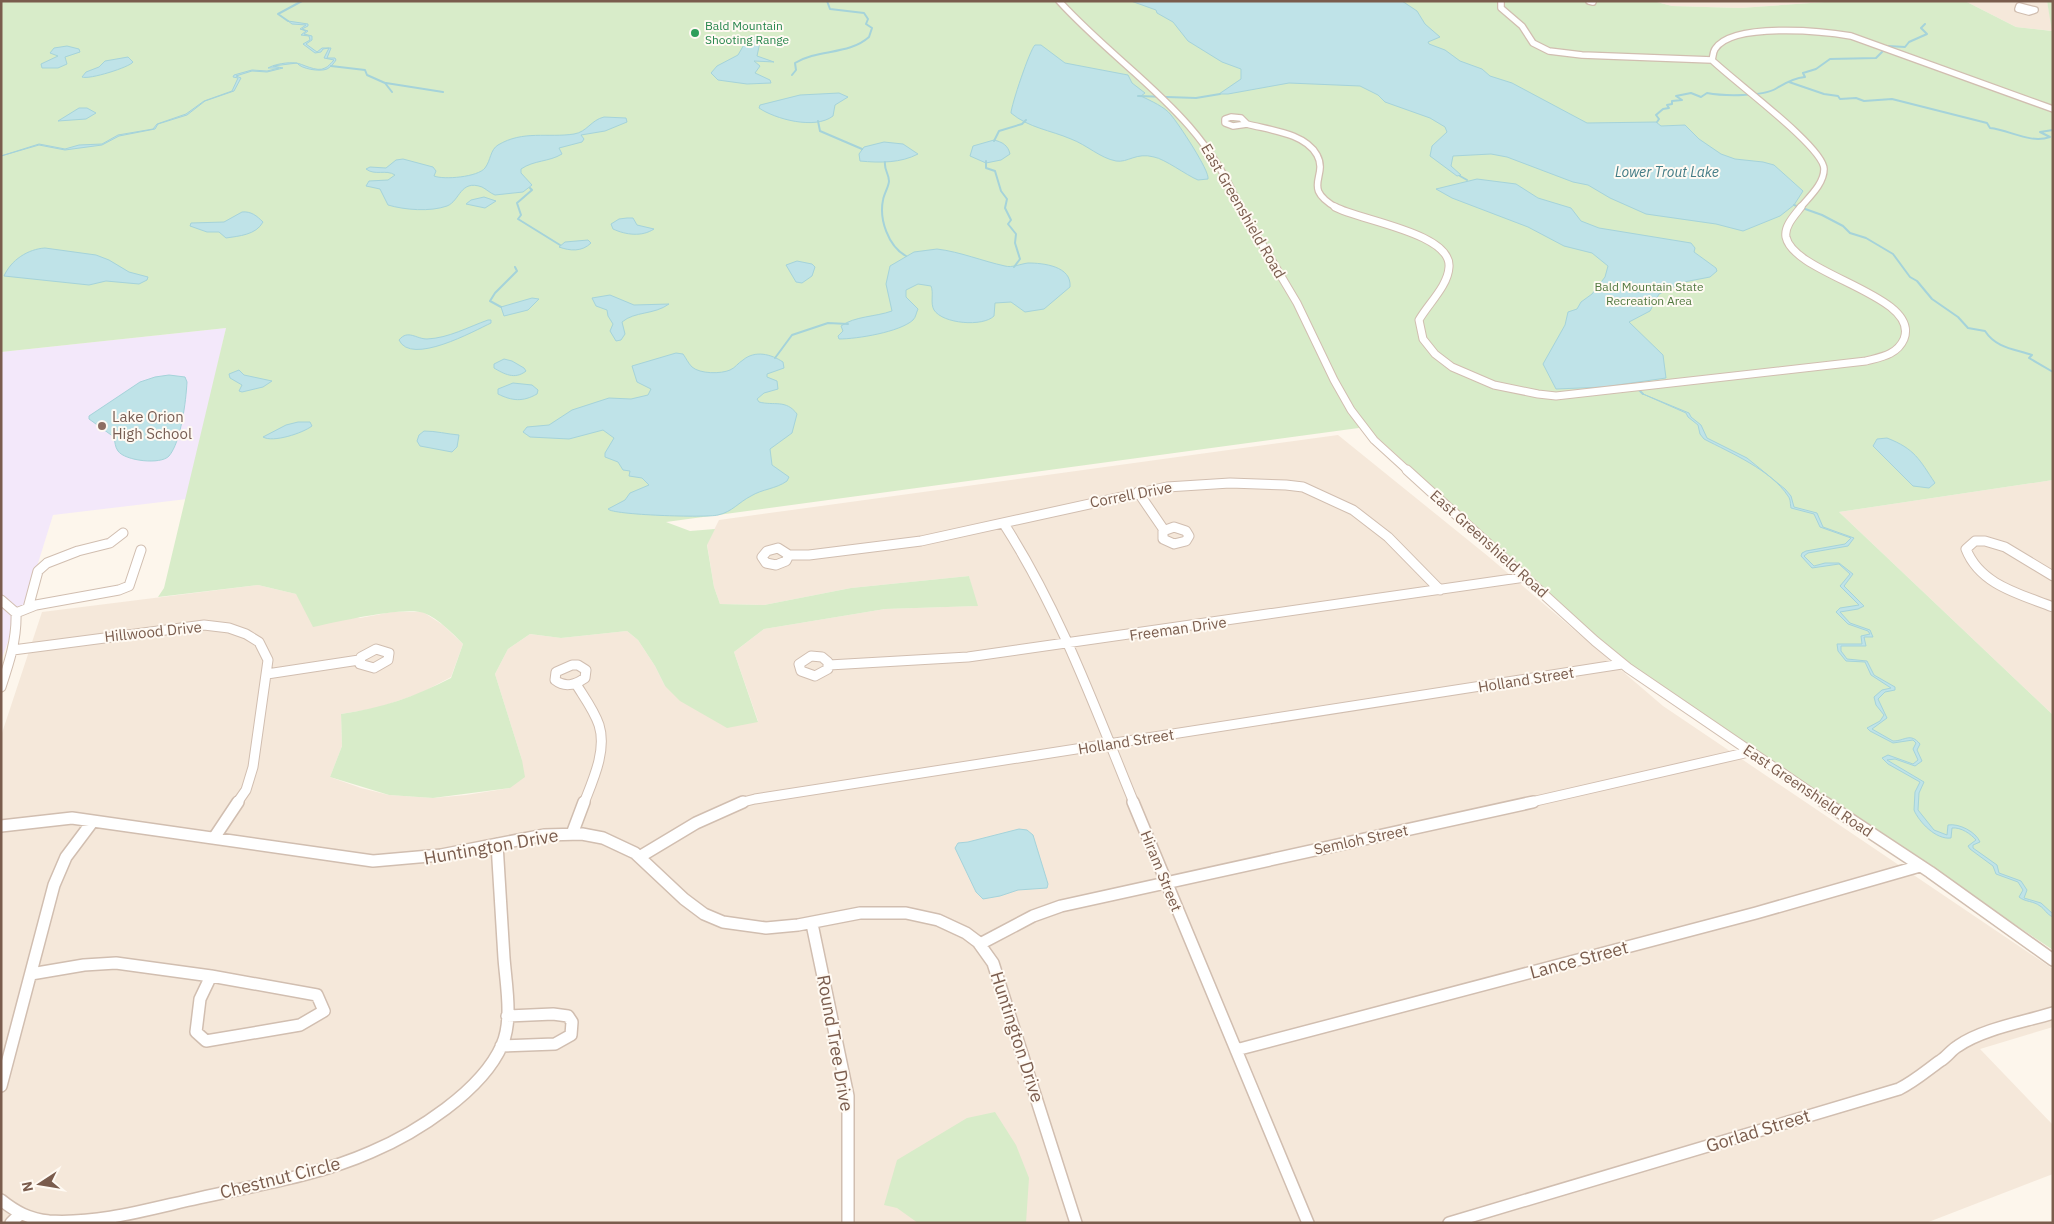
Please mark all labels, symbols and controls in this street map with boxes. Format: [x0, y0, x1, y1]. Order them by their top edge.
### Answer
place label: Bald Mountain Shooting Range [705, 18, 789, 47]
marker: Bald Mountain Shooting Range [689, 27, 701, 39]
street label: East Greenshield Road [1197, 140, 1290, 281]
water label: Lower Trout Lake [1615, 163, 1719, 181]
park label: Bald Mountain State Recreation Area [1594, 279, 1704, 308]
place label: Lake Orion High School [112, 407, 192, 443]
marker: Lake Orion High School [96, 420, 108, 432]
street label: Correll Drive [1088, 477, 1174, 512]
street label: East Greenshield Road [1426, 486, 1552, 602]
street label: Freeman Drive [1128, 612, 1228, 645]
street label: Hillwood Drive [103, 617, 203, 646]
street label: Holland Street [1477, 663, 1575, 696]
street label: Holland Street [1077, 725, 1175, 758]
street label: East Greenshield Road [1740, 740, 1877, 841]
street label: Semloh Street [1312, 820, 1410, 859]
street label: Huntington Drive [422, 823, 560, 870]
street label: Hiram Street [1137, 828, 1186, 914]
street label: Lance Street [1527, 935, 1631, 984]
street label: Huntington Drive [985, 968, 1050, 1105]
street label: Round Tree Drive [812, 973, 859, 1113]
street label: Gorlad Street [1703, 1104, 1813, 1157]
street label: Chestnut Circle [217, 1151, 343, 1204]
north arrow [15, 1159, 65, 1209]
text: N [17, 1180, 37, 1194]

